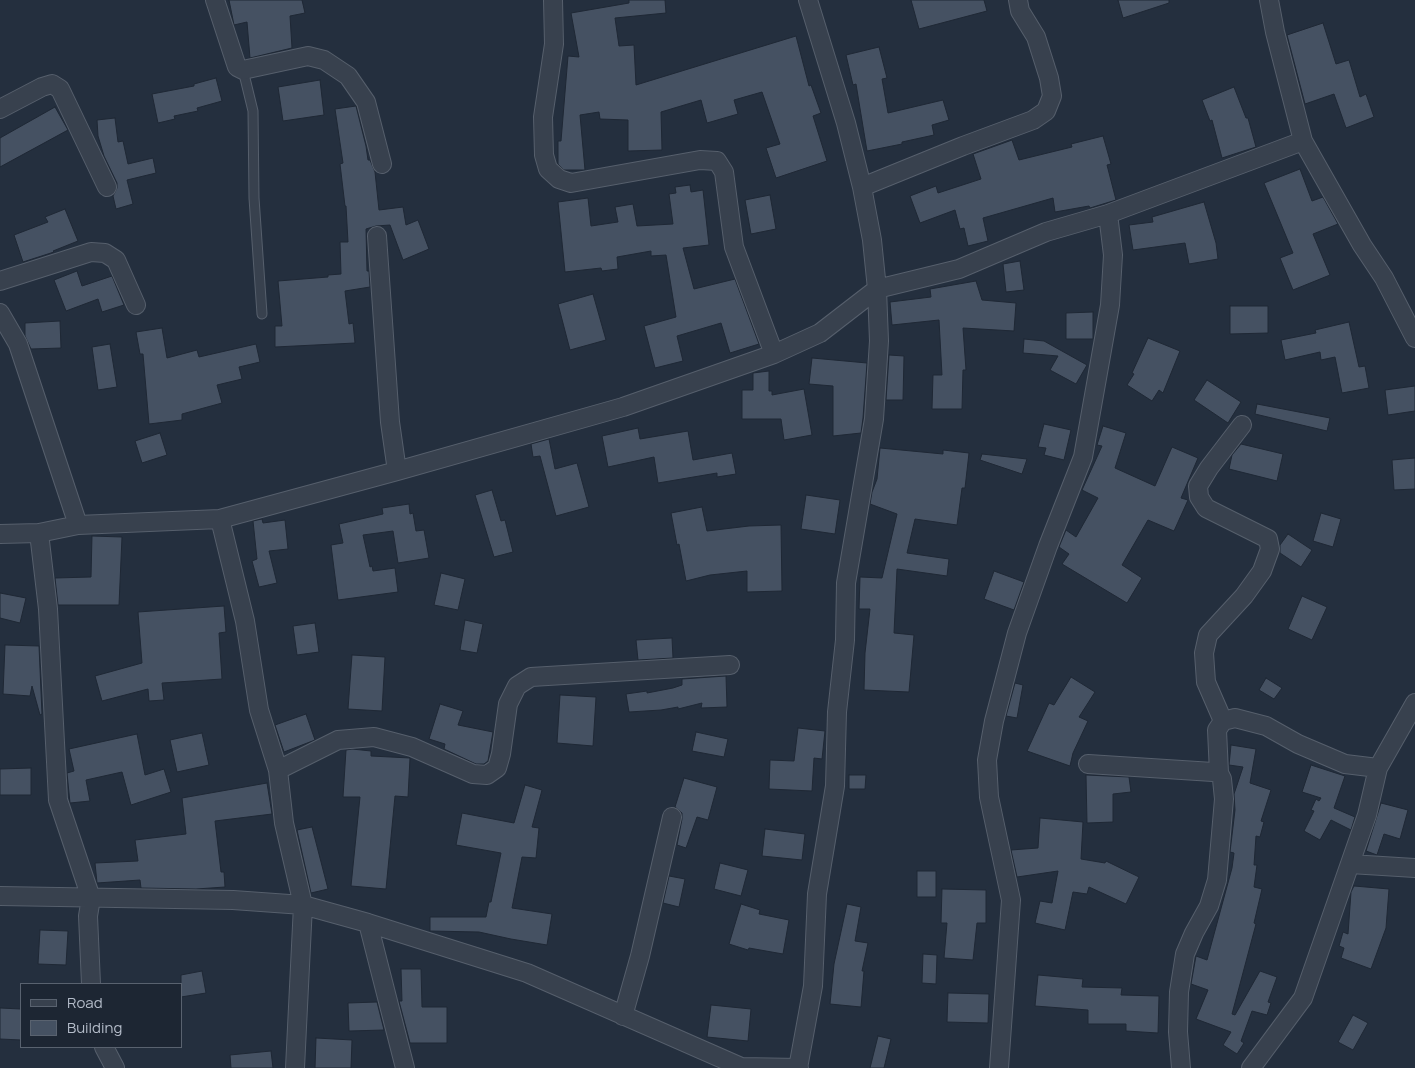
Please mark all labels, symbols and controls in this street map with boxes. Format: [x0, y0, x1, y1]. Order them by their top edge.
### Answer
legend [20, 983, 182, 1048]
text: Road [67, 992, 103, 1013]
text: Building [67, 1017, 122, 1038]

